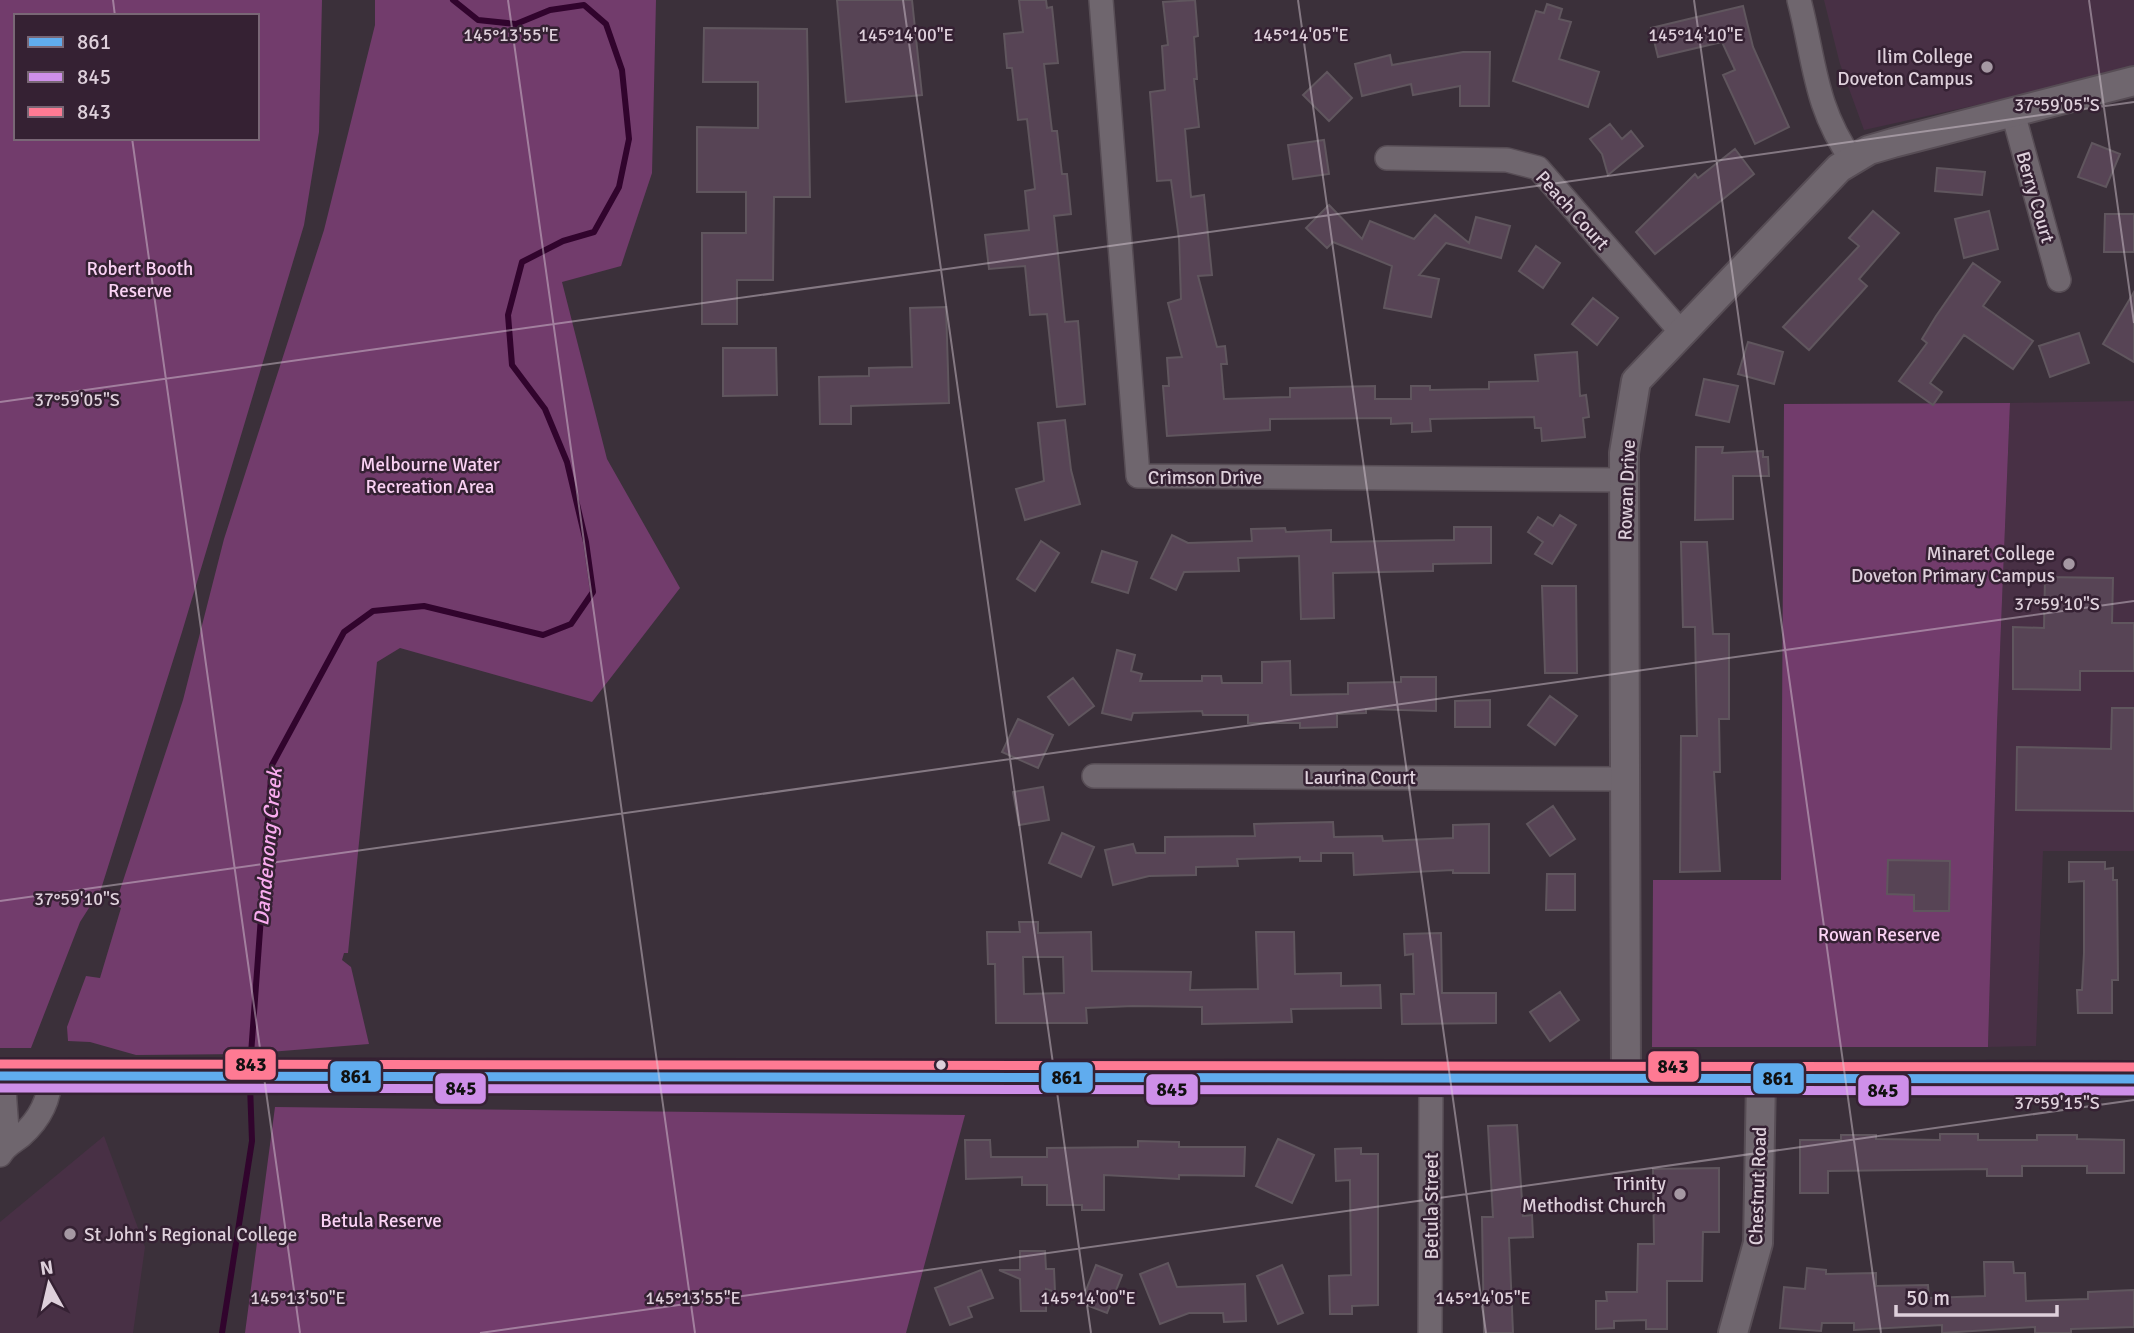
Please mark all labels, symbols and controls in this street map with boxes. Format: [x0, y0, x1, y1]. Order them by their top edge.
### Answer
legend [14, 14, 259, 140]
text: 145°13'55"E [463, 24, 559, 46]
text: 145°14'00"E [858, 24, 954, 46]
text: 145°14'05"E [1253, 24, 1349, 46]
text: 145°14'10"E [1648, 24, 1744, 46]
text: 861 [77, 29, 111, 55]
place label: Ilim College Doveton Campus [1837, 45, 1973, 91]
marker: Ilim College Doveton Campus [1979, 59, 1995, 75]
text: 845 [77, 64, 111, 90]
text: 37°59'05"S [2014, 94, 2100, 116]
text: 843 [77, 99, 111, 125]
street label: Berry Court [2011, 149, 2060, 246]
street label: Peach Court [1530, 166, 1614, 256]
park label: Robert Booth Reserve [87, 257, 193, 303]
text: 37°59'05"S [34, 389, 120, 411]
street label: Rowan Drive [1613, 439, 1641, 541]
park label: Melbourne Water Recreation Area [360, 453, 500, 499]
street label: Crimson Drive [1148, 466, 1262, 490]
place label: Minaret College Doveton Primary Campus [1851, 542, 2055, 588]
marker: Minaret College Doveton Primary Campus [2061, 556, 2077, 572]
text: 37°59'10"S [2014, 593, 2100, 615]
water label: Dandenong Creek [248, 765, 288, 927]
street label: Laurina Court [1304, 766, 1416, 790]
text: 37°59'10"S [34, 888, 120, 910]
park label: Rowan Reserve [1818, 923, 1940, 947]
line badge: 843 [224, 1048, 277, 1081]
line badge: 843 [1647, 1050, 1700, 1083]
text: 843 [236, 1053, 266, 1077]
text: 843 [1658, 1055, 1688, 1079]
unlabelled marker [934, 1058, 948, 1072]
line badge: 861 [329, 1060, 382, 1093]
line badge: 861 [1040, 1061, 1094, 1094]
line badge: 861 [1752, 1062, 1805, 1095]
text: 861 [341, 1065, 371, 1089]
text: 861 [1052, 1066, 1082, 1090]
text: 861 [1763, 1067, 1793, 1091]
line badge: 845 [434, 1072, 487, 1105]
line badge: 845 [1145, 1073, 1199, 1106]
line badge: 845 [1857, 1074, 1910, 1107]
text: 845 [446, 1077, 476, 1101]
text: 845 [1157, 1078, 1187, 1102]
text: 845 [1868, 1079, 1898, 1103]
text: 37°59'15"S [2014, 1092, 2100, 1114]
street label: Chestnut Road [1744, 1126, 1772, 1246]
street label: Betula Street [1420, 1152, 1444, 1259]
place label: Trinity Methodist Church [1522, 1172, 1666, 1218]
marker: Trinity Methodist Church [1672, 1186, 1688, 1202]
park label: Betula Reserve [320, 1209, 442, 1233]
place label: St John's Regional College [84, 1223, 297, 1247]
marker: St John's Regional College [62, 1226, 78, 1242]
north arrow [14, 1249, 84, 1319]
text: N [39, 1255, 55, 1281]
scale bar [1896, 1274, 2057, 1318]
text: 50 m [1906, 1285, 1950, 1311]
text: 145°13'50"E [250, 1287, 346, 1309]
text: 145°13'55"E [645, 1287, 741, 1309]
text: 145°14'00"E [1040, 1287, 1136, 1309]
text: 145°14'05"E [1435, 1287, 1531, 1309]

